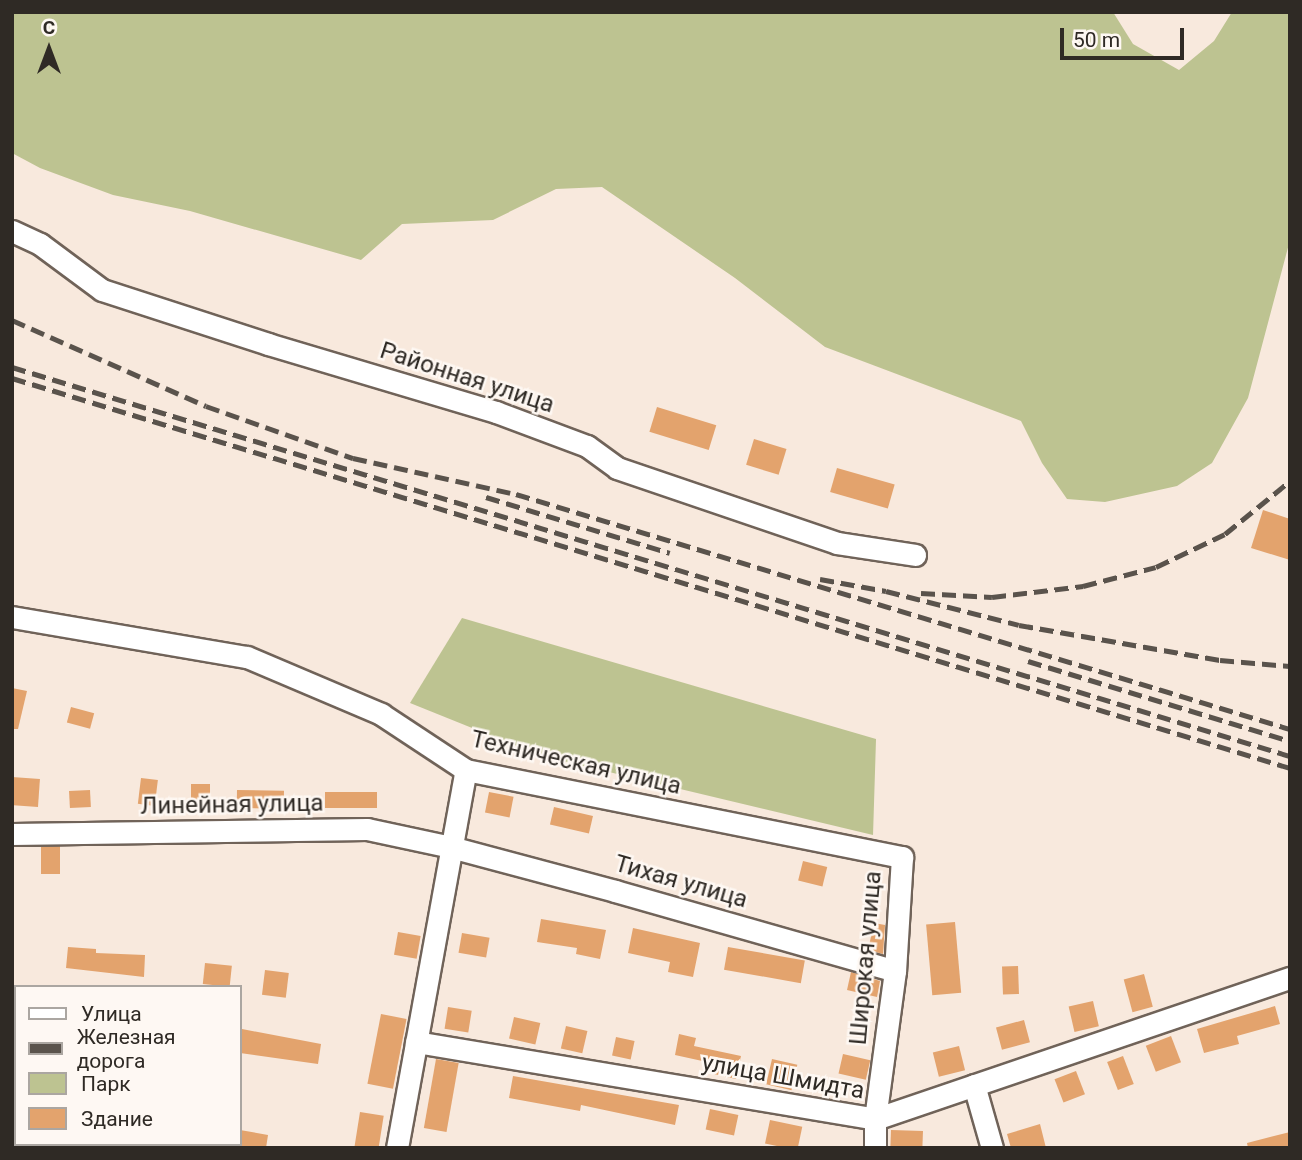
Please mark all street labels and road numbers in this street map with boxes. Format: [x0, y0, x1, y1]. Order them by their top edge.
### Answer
street label: Районная улица [376, 336, 558, 420]
street label: Техническая улица [468, 725, 684, 801]
street label: Линейная улица [140, 789, 324, 821]
street label: Тихая улица [611, 849, 751, 915]
street label: Широкая улица [844, 870, 888, 1046]
street label: улица Шмидта [699, 1049, 867, 1105]

